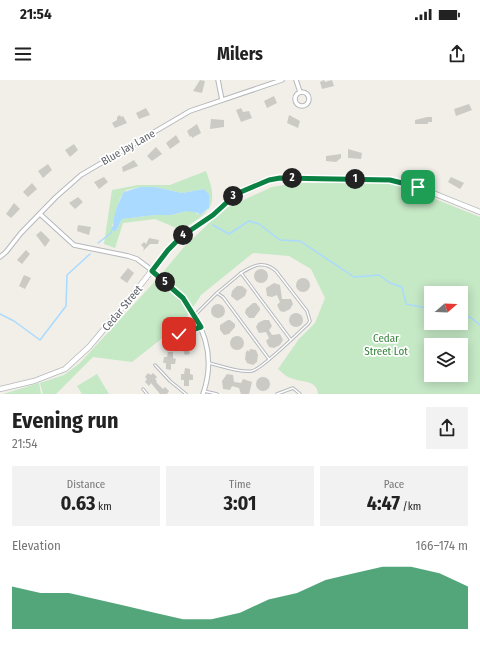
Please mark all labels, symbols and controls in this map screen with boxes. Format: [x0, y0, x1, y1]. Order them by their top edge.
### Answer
text: 21:54 [20, 5, 52, 23]
icon: menu [12, 43, 34, 65]
text: Milers [217, 43, 263, 65]
icon: share [446, 43, 468, 65]
street label: Blue Jay Lane [99, 127, 157, 168]
pin: 2 [282, 168, 302, 188]
pin: 1 [345, 169, 365, 189]
pin [401, 170, 435, 204]
text: 2 [289, 171, 295, 184]
text: 1 [353, 172, 357, 185]
icon: arrive [407, 176, 429, 198]
pin: 3 [223, 186, 243, 206]
text: 3 [230, 189, 236, 202]
pin: 4 [173, 225, 193, 245]
text: 4 [180, 228, 186, 241]
pin: 5 [155, 272, 175, 292]
text: 5 [162, 275, 168, 288]
street label: Cedar Street [100, 283, 145, 334]
north arrow [424, 286, 468, 330]
map controls [424, 286, 468, 382]
pin [162, 317, 196, 351]
icon: check [168, 323, 190, 345]
park label: Cedar Street Lot [364, 332, 408, 358]
button: layers [424, 338, 468, 382]
text: Evening run [12, 407, 119, 434]
button: share [426, 407, 468, 449]
text: 21:54 [12, 436, 38, 451]
text: Distance [67, 478, 105, 491]
text: Time [229, 478, 251, 491]
text: Pace [384, 478, 404, 491]
text: 0.63 [60, 491, 95, 515]
text: 3:01 [224, 491, 256, 515]
text: 4:47 [367, 491, 400, 515]
text: km [95, 500, 112, 513]
text: /km [400, 500, 421, 513]
text: Elevation [12, 538, 61, 553]
text: 166–174 m [416, 538, 468, 553]

